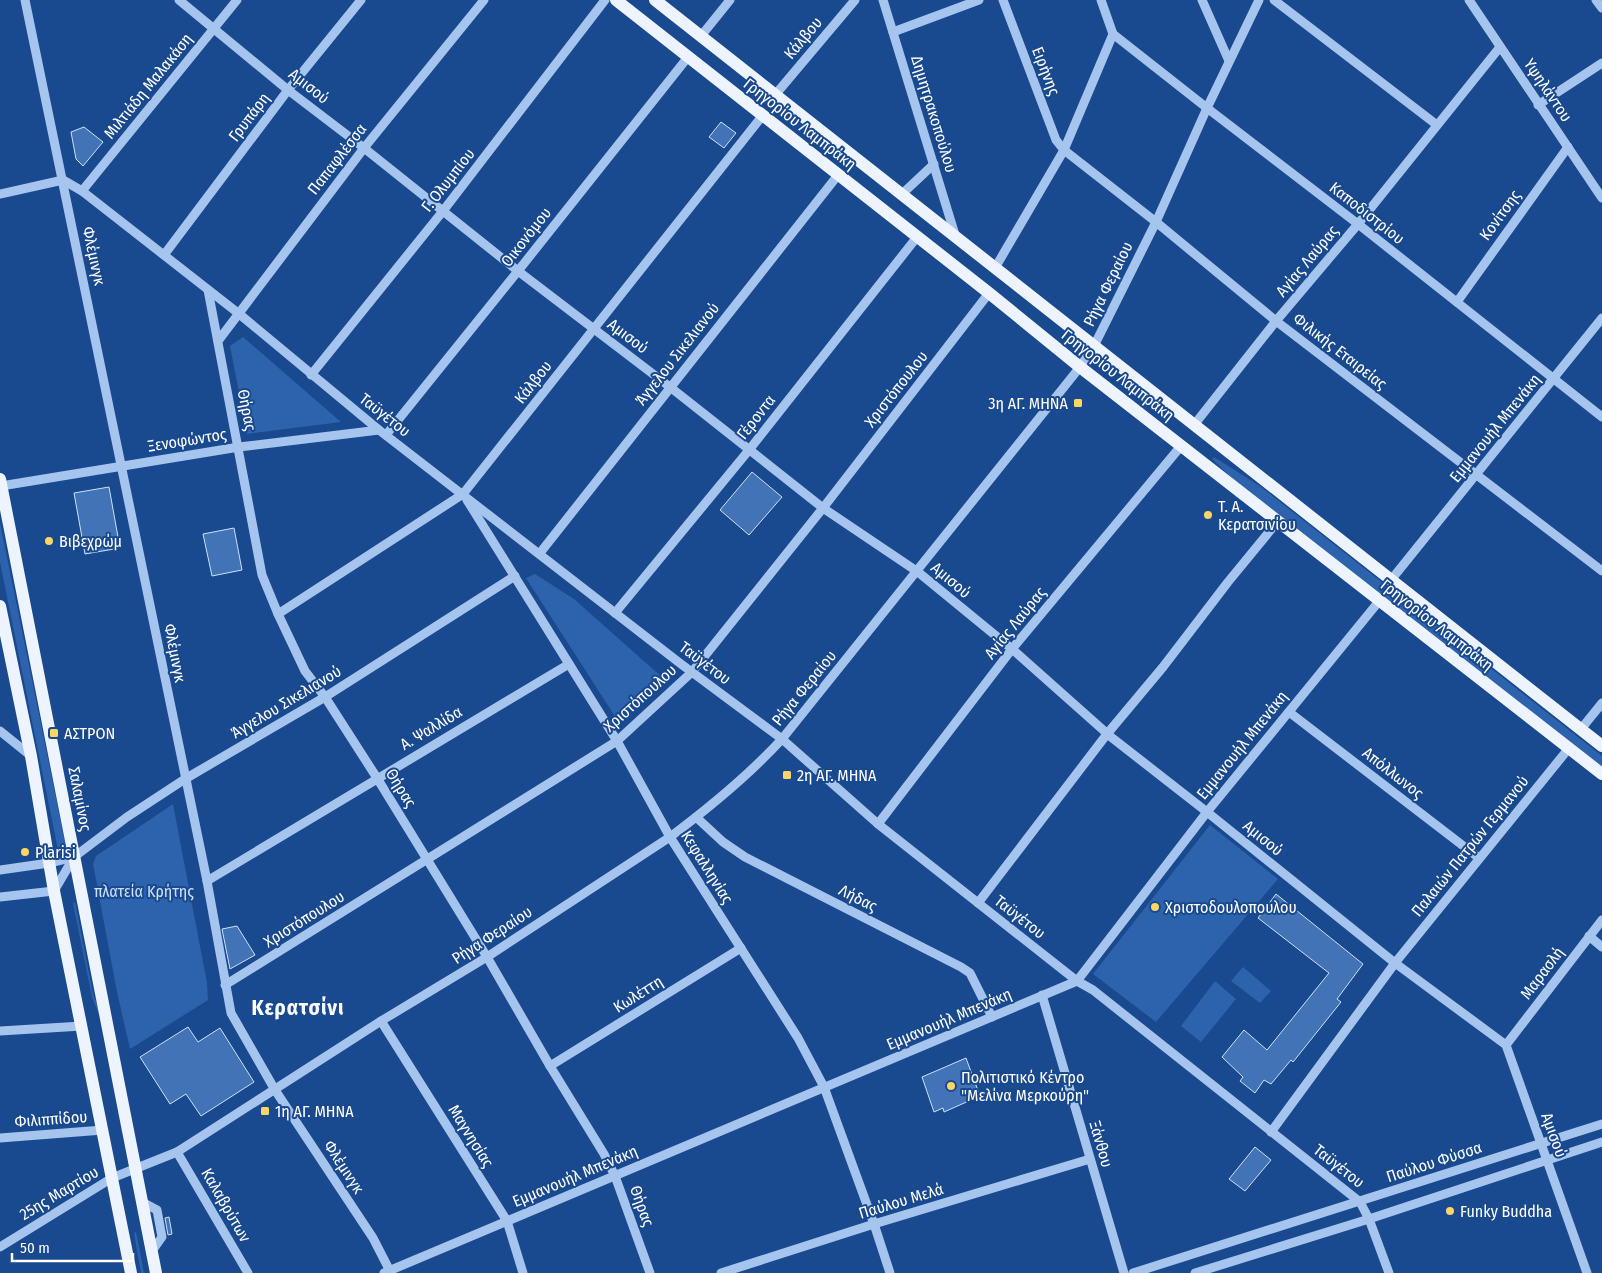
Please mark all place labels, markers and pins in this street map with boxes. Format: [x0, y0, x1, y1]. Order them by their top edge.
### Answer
place label: 3η ΑΓ. ΜΗΝΑ [988, 394, 1069, 413]
marker: 3η ΑΓ. ΜΗΝΑ [1072, 397, 1084, 409]
place label: Τ. Α. Κερατσινίου [1218, 497, 1296, 534]
marker: Τ. Α. Κερατσινίου [1202, 509, 1214, 521]
place label: Βιβεχρώμ [59, 532, 122, 551]
marker: Βιβεχρώμ [43, 535, 55, 547]
place label: ΑΣΤΡΟΝ [64, 724, 115, 743]
marker: ΑΣΤΡΟΝ [48, 727, 60, 739]
place label: 2η ΑΓ. ΜΗΝΑ [797, 766, 877, 785]
marker: 2η ΑΓ. ΜΗΝΑ [781, 769, 793, 781]
place label: Plarisi [35, 843, 76, 862]
marker: Plarisi [19, 846, 31, 858]
place label: Χριστοδουλοπουλου [1165, 898, 1297, 917]
marker: Χριστοδουλοπουλου [1149, 901, 1161, 913]
place label: Πολιτιστικό Κέντρο "Μελίνα Μερκούρη" [961, 1068, 1089, 1105]
marker: Πολιτιστικό Κέντρο "Μελίνα Μερκούρη" [945, 1080, 957, 1092]
place label: 1η ΑΓ. ΜΗΝΑ [275, 1102, 354, 1121]
marker: 1η ΑΓ. ΜΗΝΑ [259, 1105, 271, 1117]
place label: Funky Buddha [1460, 1202, 1552, 1221]
marker: Funky Buddha [1444, 1205, 1456, 1217]

